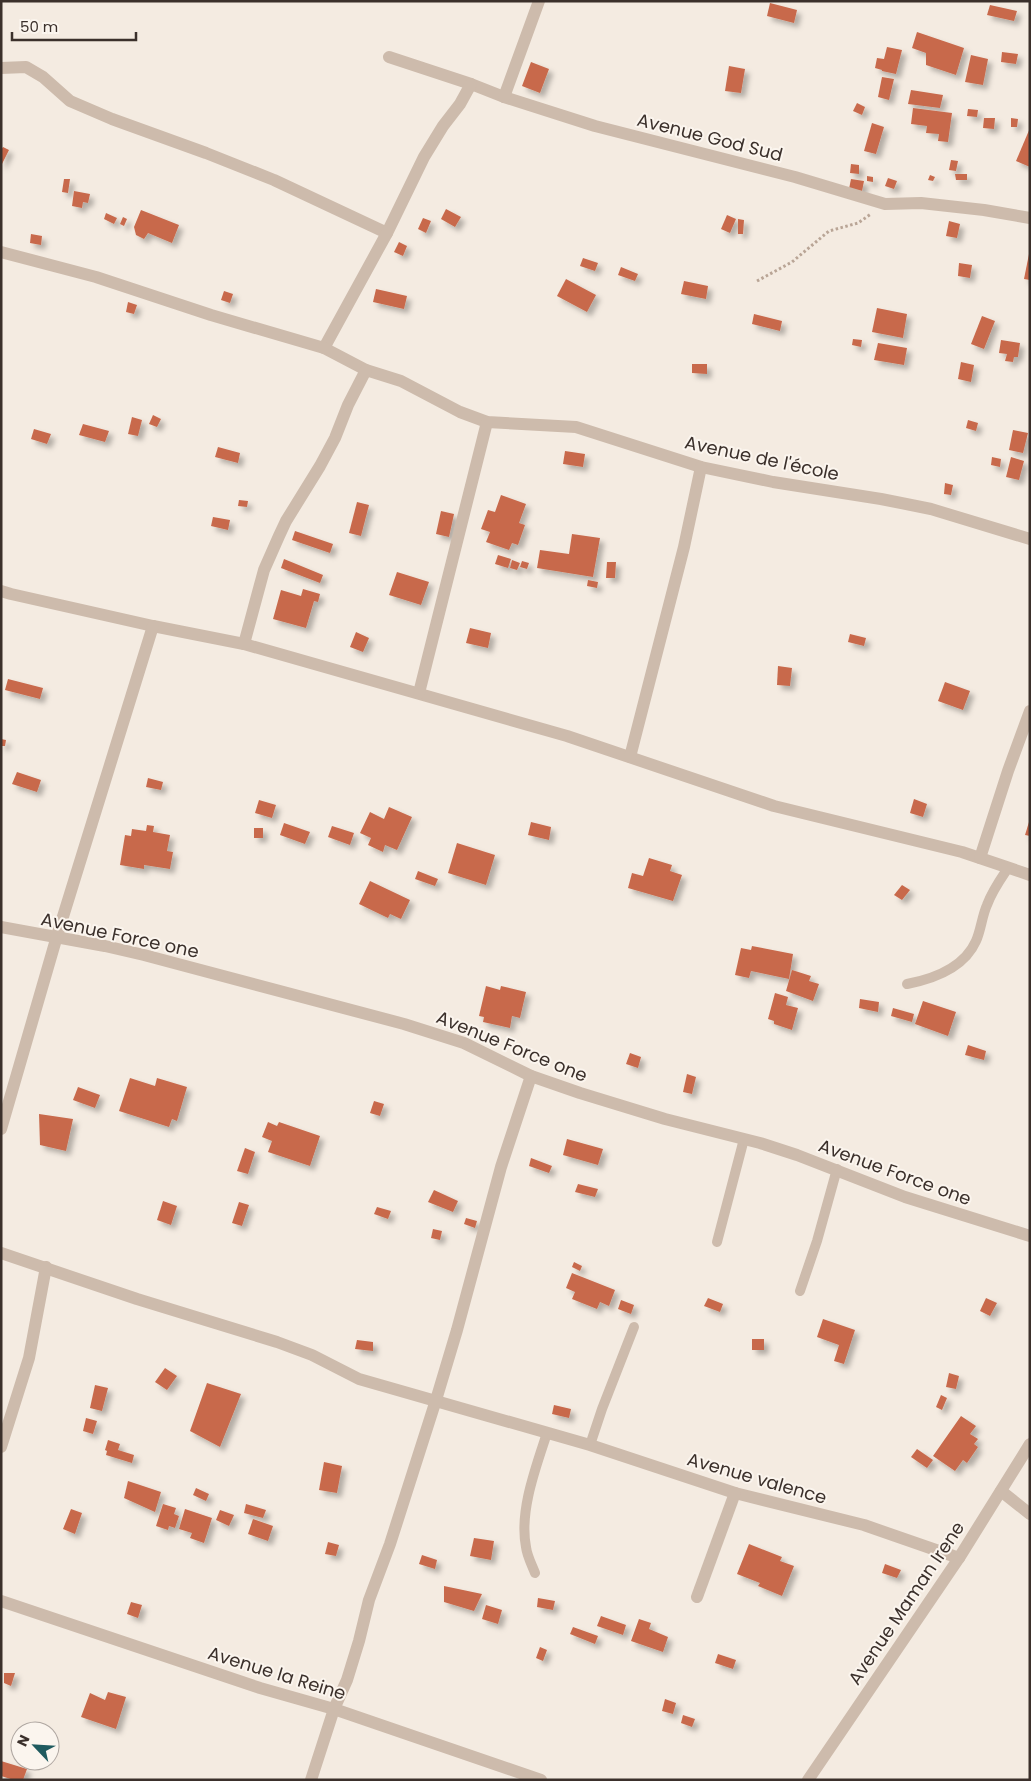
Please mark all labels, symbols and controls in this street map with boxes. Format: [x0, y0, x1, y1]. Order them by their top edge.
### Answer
scale bar [12, 10, 136, 42]
text: 50 m [20, 16, 58, 37]
street label: Avenue God Sud [635, 107, 785, 167]
street label: Avenue de l'école [683, 429, 841, 487]
street label: Avenue Force one [39, 906, 201, 964]
street label: Avenue Force one [433, 1004, 591, 1088]
street label: Avenue Force one [815, 1133, 975, 1211]
street label: Avenue valence [684, 1446, 830, 1510]
street label: Avenue Maman Irene [842, 1516, 970, 1690]
street label: Avenue la Reine [205, 1640, 349, 1706]
north arrow [10, 1721, 60, 1771]
text: N [12, 1732, 35, 1750]

